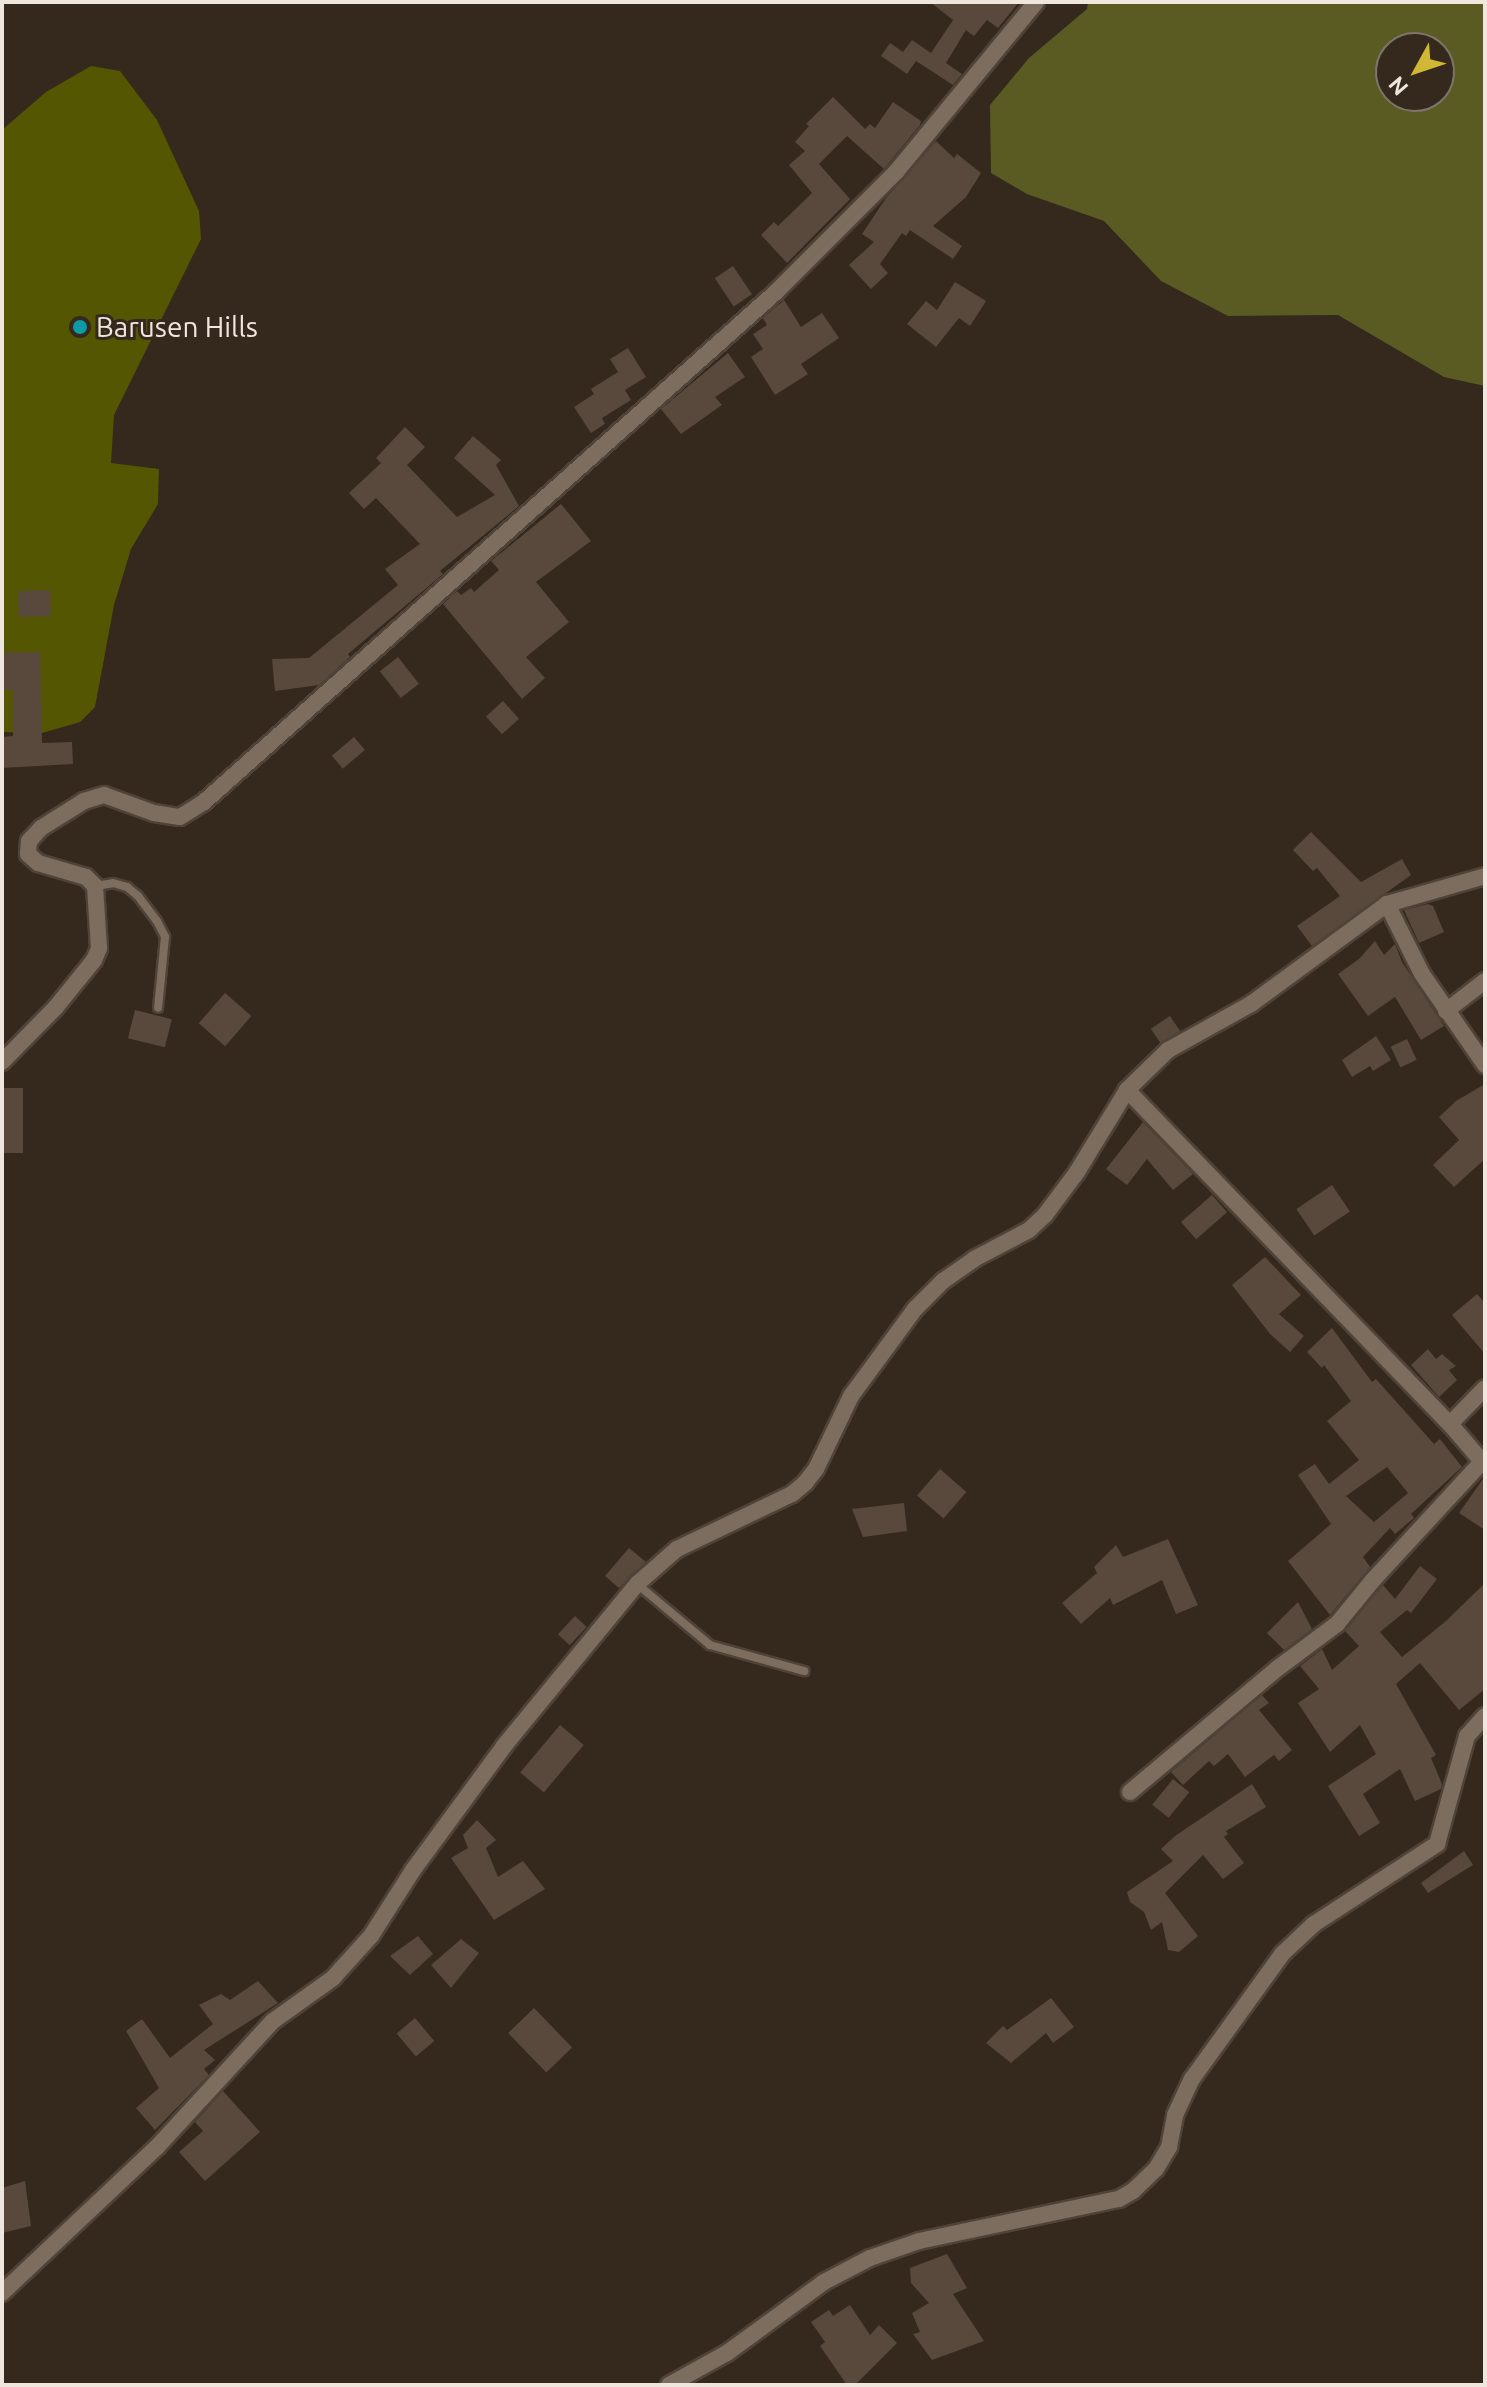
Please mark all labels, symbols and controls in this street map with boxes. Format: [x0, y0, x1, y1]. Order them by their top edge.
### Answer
north arrow [1375, 32, 1455, 112]
text: N [1383, 72, 1413, 101]
place label: Barusen Hills [96, 310, 258, 344]
marker: Barusen Hills [71, 318, 89, 336]

